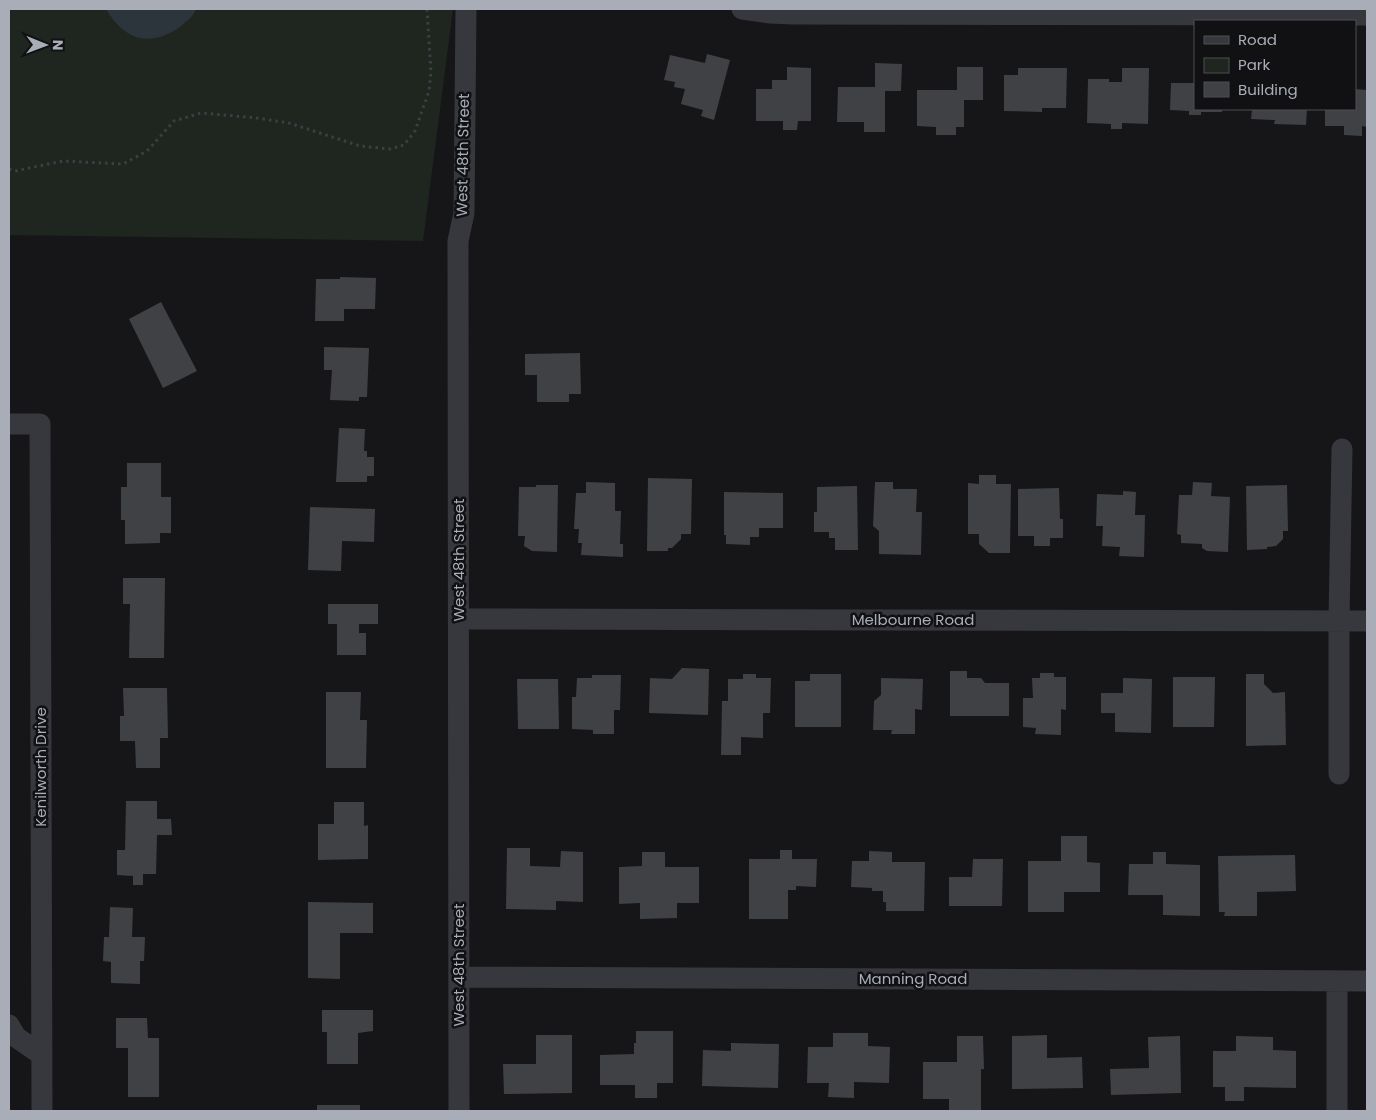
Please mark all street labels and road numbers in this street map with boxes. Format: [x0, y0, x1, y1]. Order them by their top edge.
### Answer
street label: West 48th Street [451, 93, 474, 217]
street label: West 48th Street [448, 498, 469, 622]
street label: Melbourne Road [852, 609, 974, 630]
street label: Kenilworth Drive [30, 707, 51, 827]
street label: West 48th Street [448, 903, 469, 1027]
street label: Manning Road [859, 968, 967, 989]

